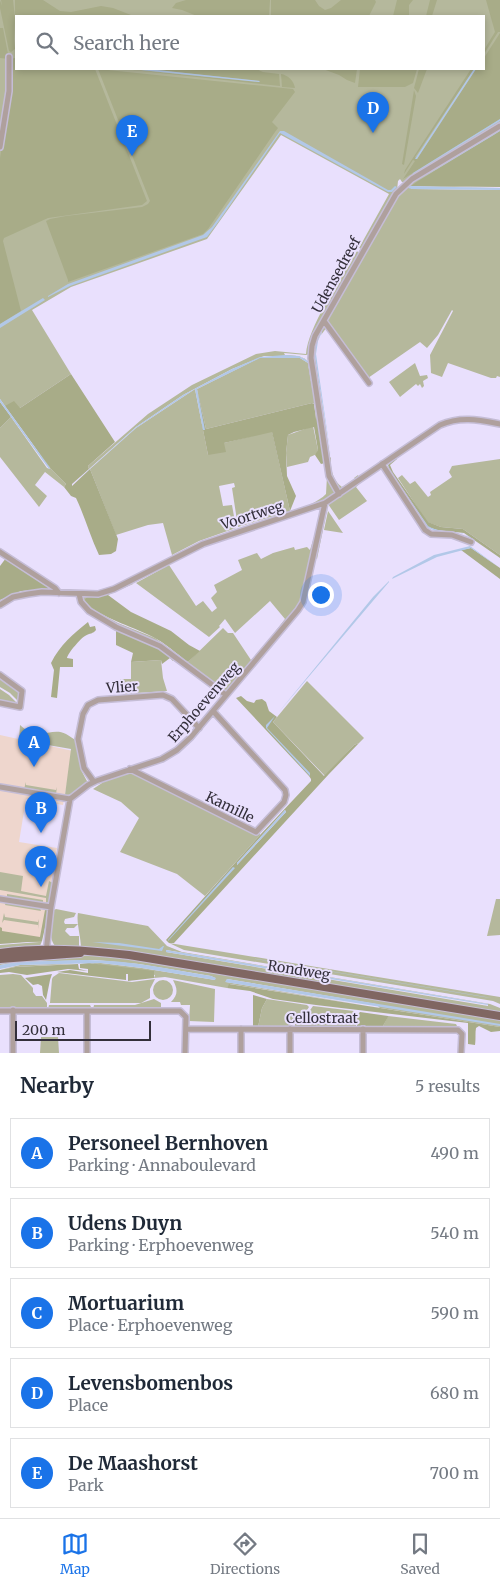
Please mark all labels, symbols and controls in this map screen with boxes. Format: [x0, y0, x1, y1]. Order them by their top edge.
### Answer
search box [15, 15, 485, 70]
icon: search [33, 29, 61, 57]
text: Search here [73, 31, 180, 55]
pin: D [357, 92, 389, 133]
pin: E [116, 115, 148, 156]
street label: Udensedreef [308, 233, 365, 316]
street label: Voortweg [217, 496, 286, 534]
your location [308, 582, 334, 608]
street label: Erphoevenweg [164, 658, 244, 746]
street label: Vlier [104, 677, 139, 697]
pin: A [18, 726, 50, 767]
street label: Kamille [203, 788, 257, 826]
pin: B [25, 792, 57, 833]
pin: C [25, 846, 57, 887]
street label: Rondweg [266, 956, 332, 984]
street label: Cellostraat [286, 1009, 359, 1027]
scale bar [15, 1018, 151, 1041]
text: 200 m [22, 1021, 65, 1039]
text: Nearby [20, 1072, 94, 1099]
text: 5 results [415, 1076, 480, 1096]
text: Personeel Bernhoven [68, 1131, 268, 1155]
text: A [31, 1143, 43, 1163]
text: 490 m [430, 1143, 479, 1163]
text: Parking · Annaboulevard [68, 1155, 256, 1175]
text: Udens Duyn [68, 1211, 182, 1235]
text: B [31, 1223, 43, 1243]
text: 540 m [430, 1223, 479, 1243]
text: Parking · Erphoevenweg [68, 1235, 253, 1255]
text: Mortuarium [68, 1291, 184, 1315]
text: C [32, 1303, 42, 1323]
text: 590 m [430, 1303, 479, 1323]
text: Place · Erphoevenweg [68, 1315, 232, 1335]
text: Levensbomenbos [68, 1371, 233, 1395]
text: D [31, 1383, 43, 1403]
text: 680 m [430, 1383, 479, 1403]
text: Place [68, 1395, 108, 1415]
text: De Maashorst [68, 1451, 198, 1475]
text: E [32, 1463, 42, 1483]
text: 700 m [430, 1463, 479, 1483]
text: Park [68, 1475, 104, 1495]
tab: Map [60, 1530, 90, 1578]
tab: Directions [210, 1530, 280, 1578]
tab: Saved [400, 1530, 440, 1578]

